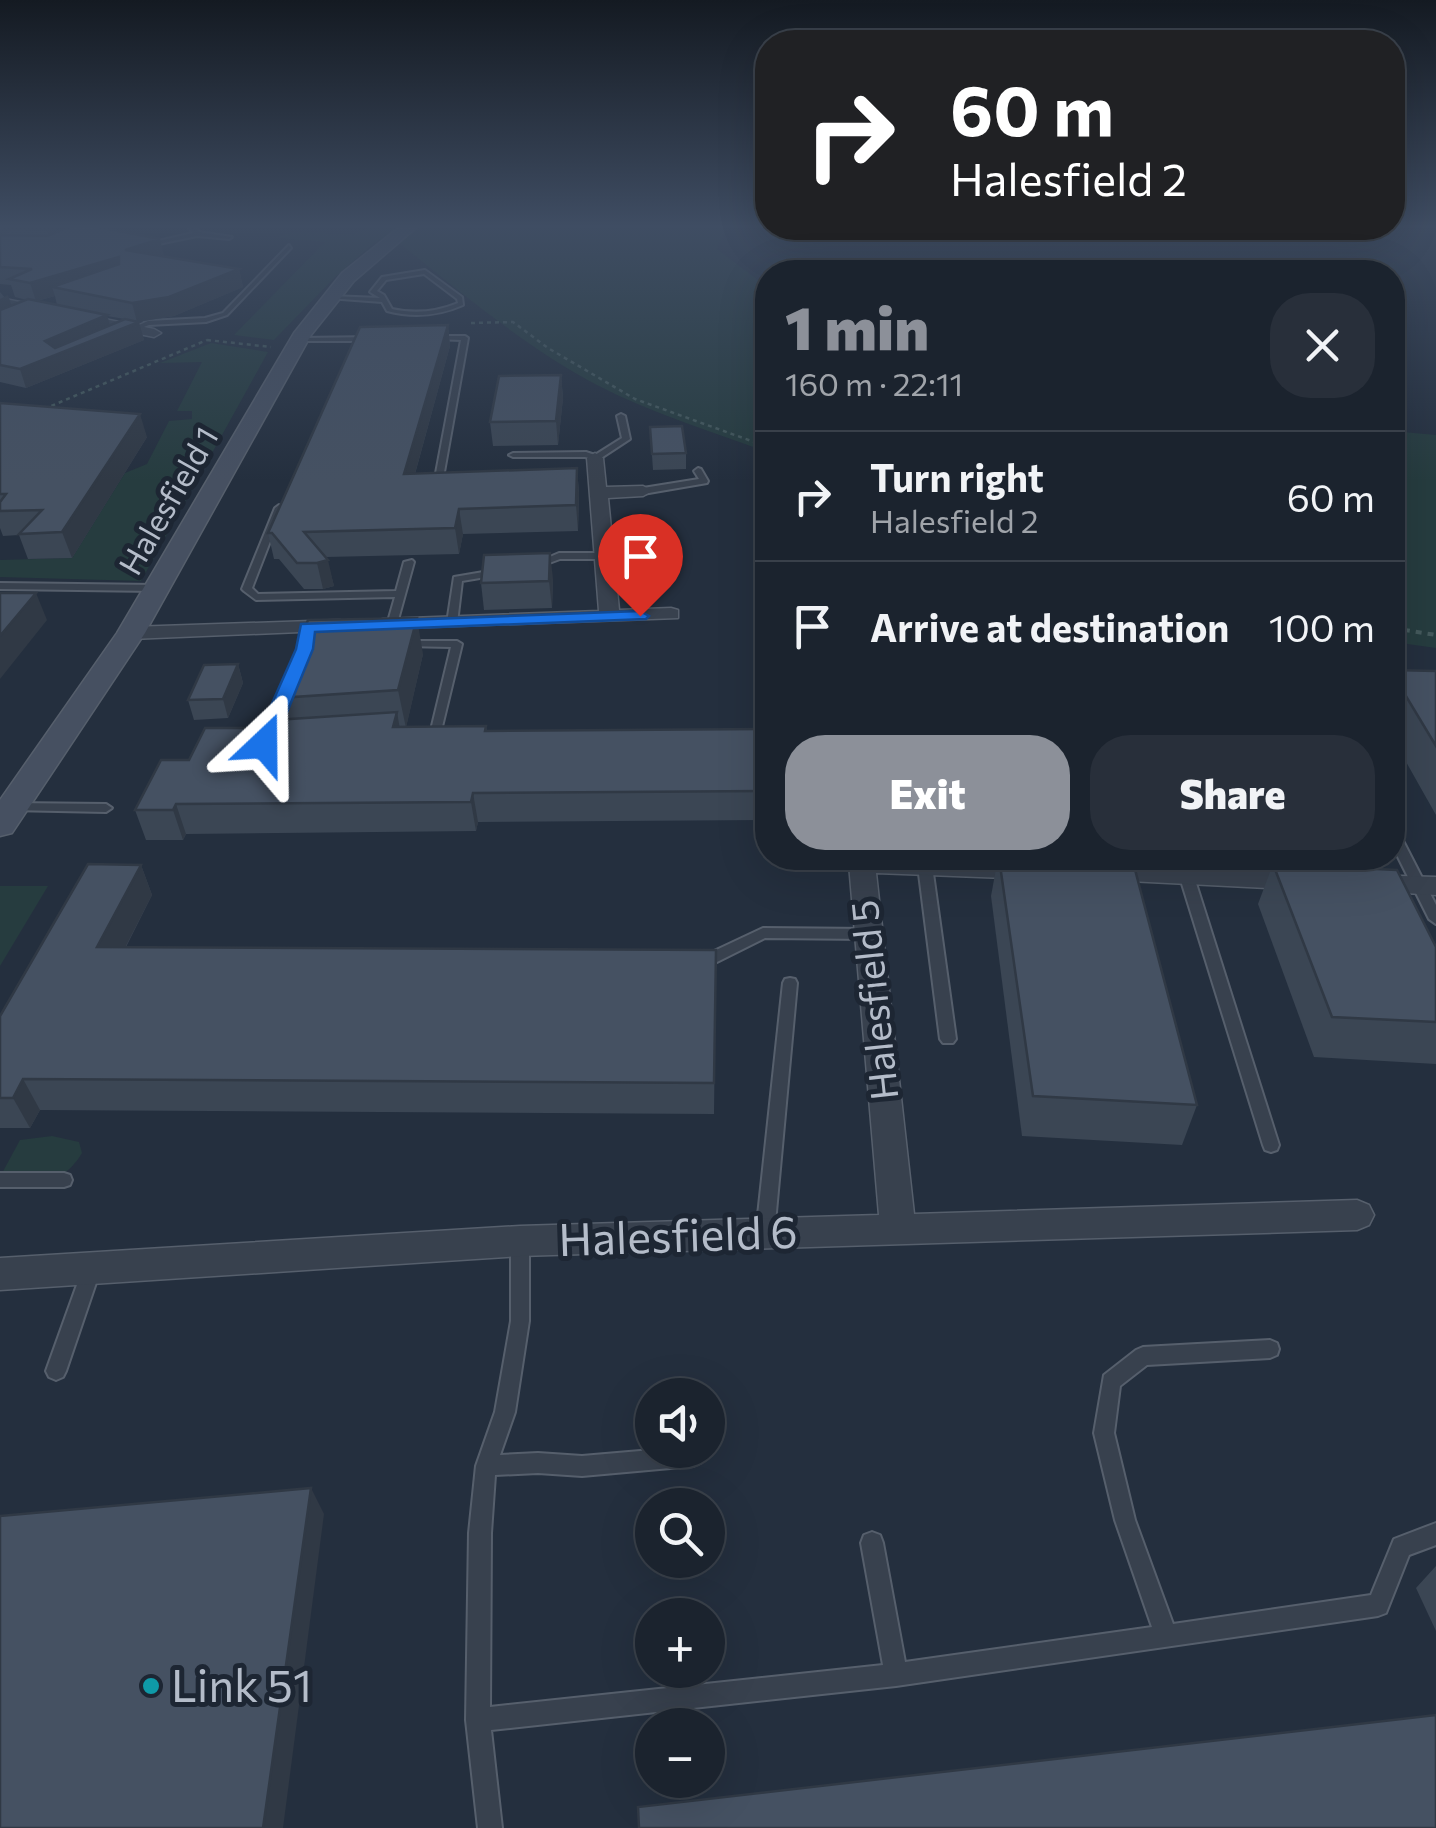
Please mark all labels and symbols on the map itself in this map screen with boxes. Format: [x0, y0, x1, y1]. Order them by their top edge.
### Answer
street label: Halesfield 1 [109, 419, 226, 581]
pin [598, 514, 683, 617]
position arrow [212, 692, 316, 796]
street label: Halesfield 5 [839, 898, 906, 1103]
street label: Halesfield 6 [557, 1202, 798, 1265]
place label: Link 51 [171, 1656, 312, 1711]
marker: Link 51 [140, 1675, 162, 1697]

